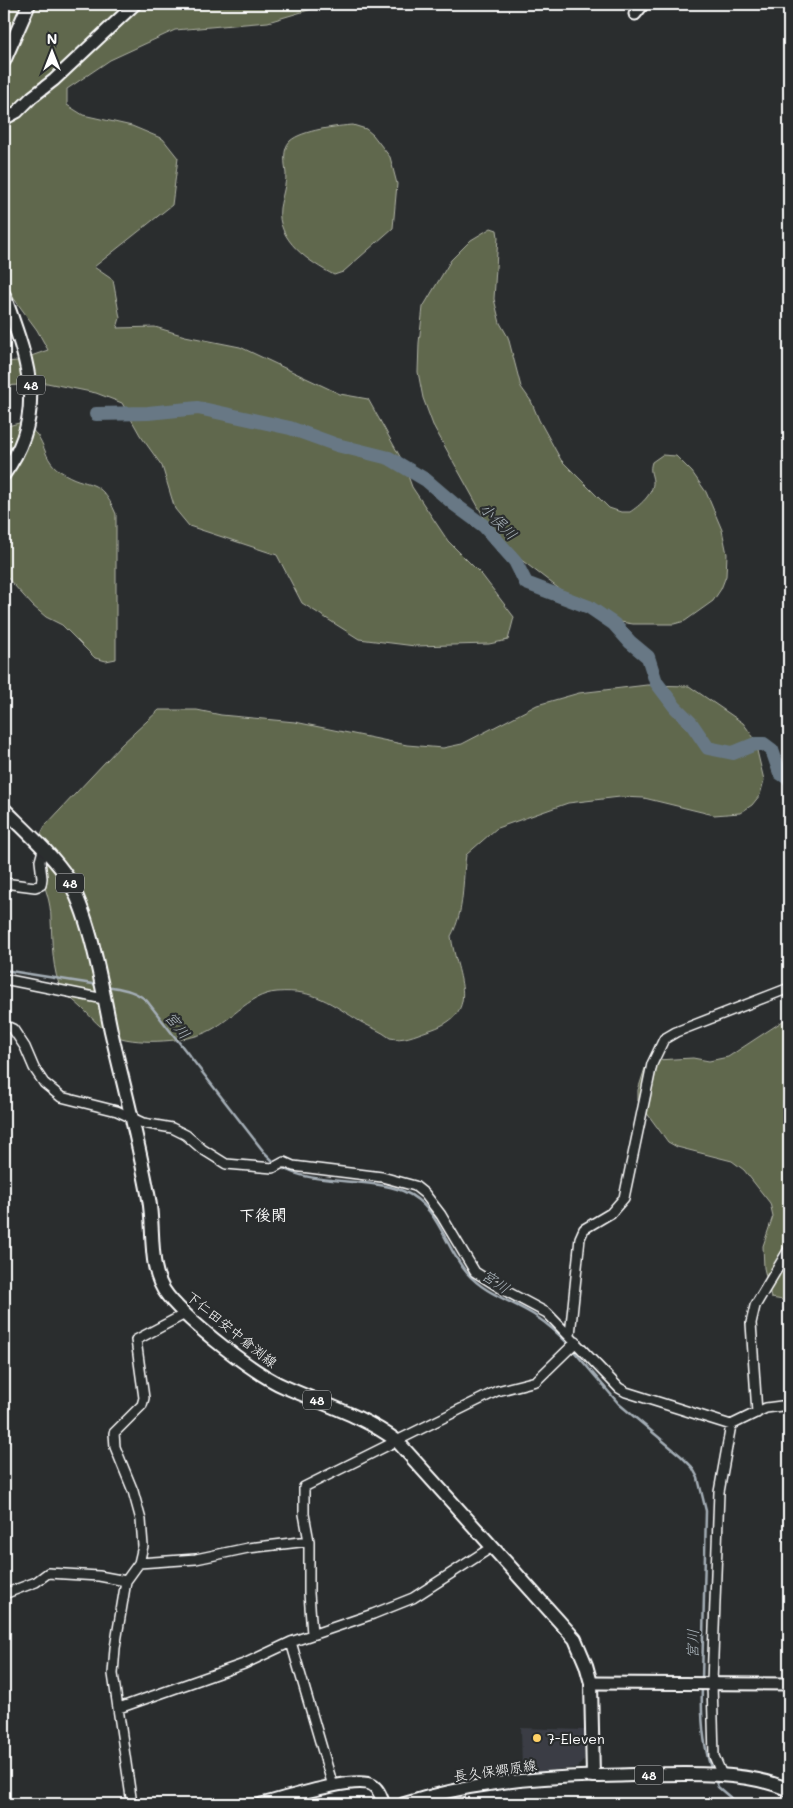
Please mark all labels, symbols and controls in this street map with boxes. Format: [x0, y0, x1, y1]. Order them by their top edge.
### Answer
north arrow [28, 28, 78, 78]
text: N [47, 29, 57, 48]
road number: 48 [17, 376, 45, 394]
water label: 小俣川 [476, 498, 522, 544]
road number: 48 [56, 874, 84, 892]
water label: 宮川 [161, 1007, 195, 1043]
district label: 下後閑 [239, 1204, 287, 1225]
water label: 宮川 [478, 1264, 514, 1298]
street label: 下仁田安中倉渕線 [183, 1286, 281, 1372]
road number: 48 [303, 1390, 331, 1410]
water label: 宮川 [682, 1629, 702, 1659]
place label: 7-Eleven [547, 1729, 605, 1748]
marker: 7-Eleven [531, 1732, 543, 1744]
street label: 長久保郷原線 [452, 1755, 538, 1785]
road number: 48 [635, 1766, 663, 1784]

